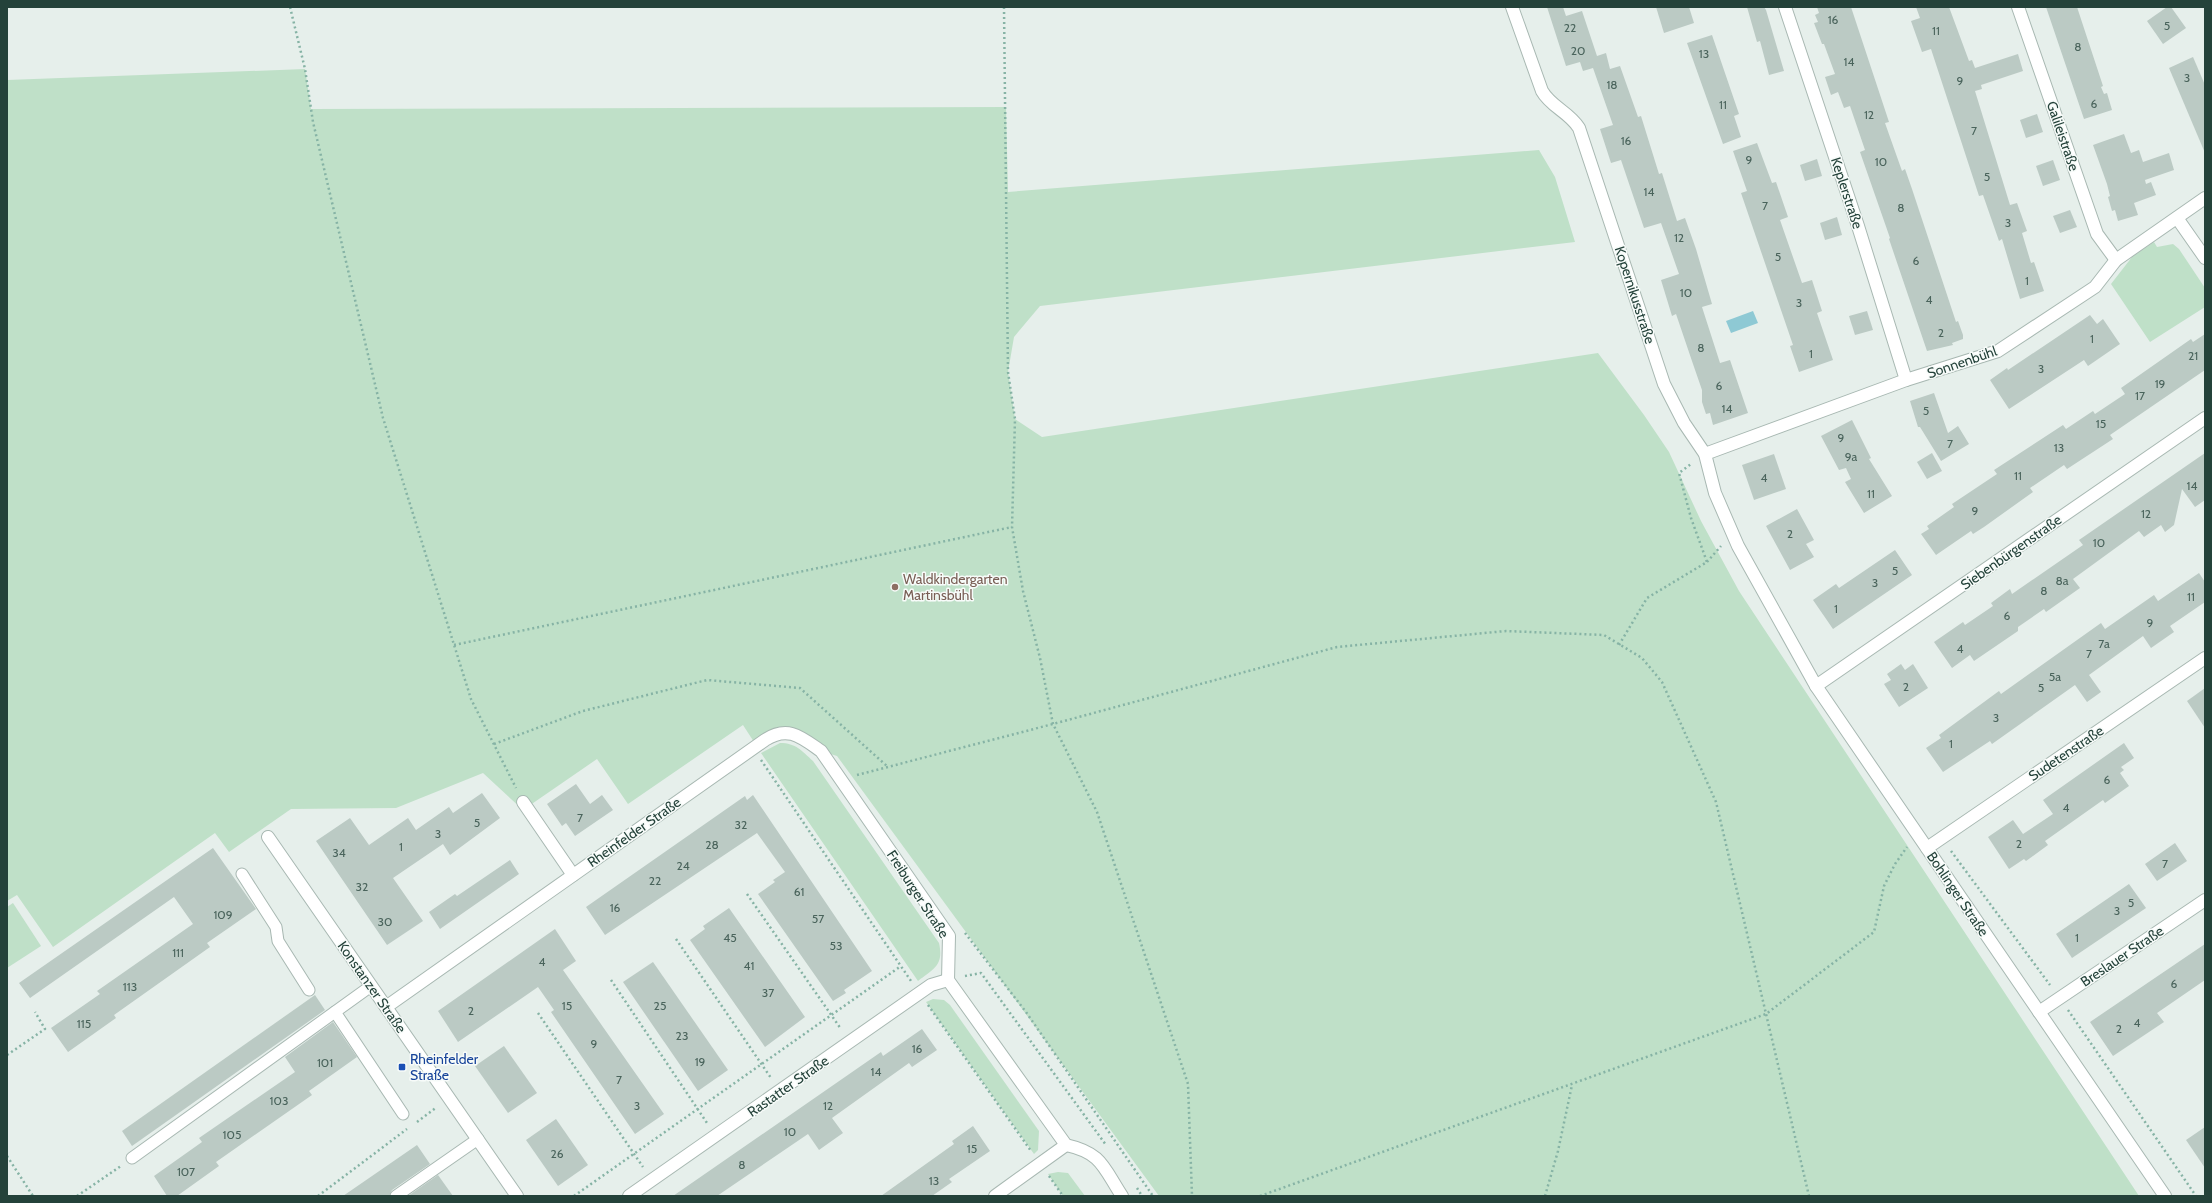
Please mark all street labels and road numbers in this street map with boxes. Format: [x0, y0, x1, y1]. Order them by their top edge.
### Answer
street label: Galileistraße [2043, 99, 2083, 173]
street label: Keplerstraße [1827, 155, 1867, 231]
street label: Kopernikusstraße [1611, 244, 1659, 346]
street label: Sonnenbühl [1925, 341, 2000, 382]
street label: Siebenbürgenstraße [1957, 510, 2065, 594]
street label: Sudetenstraße [2025, 721, 2107, 785]
street label: Rheinfelder Straße [584, 793, 684, 871]
street label: Freiburger Straße [883, 847, 953, 941]
street label: Bohlinger Straße [1923, 848, 1993, 940]
street label: Breslauer Straße [2077, 922, 2167, 990]
street label: Konstanzer Straße [334, 938, 410, 1036]
street label: Rastatter Straße [744, 1051, 832, 1121]

